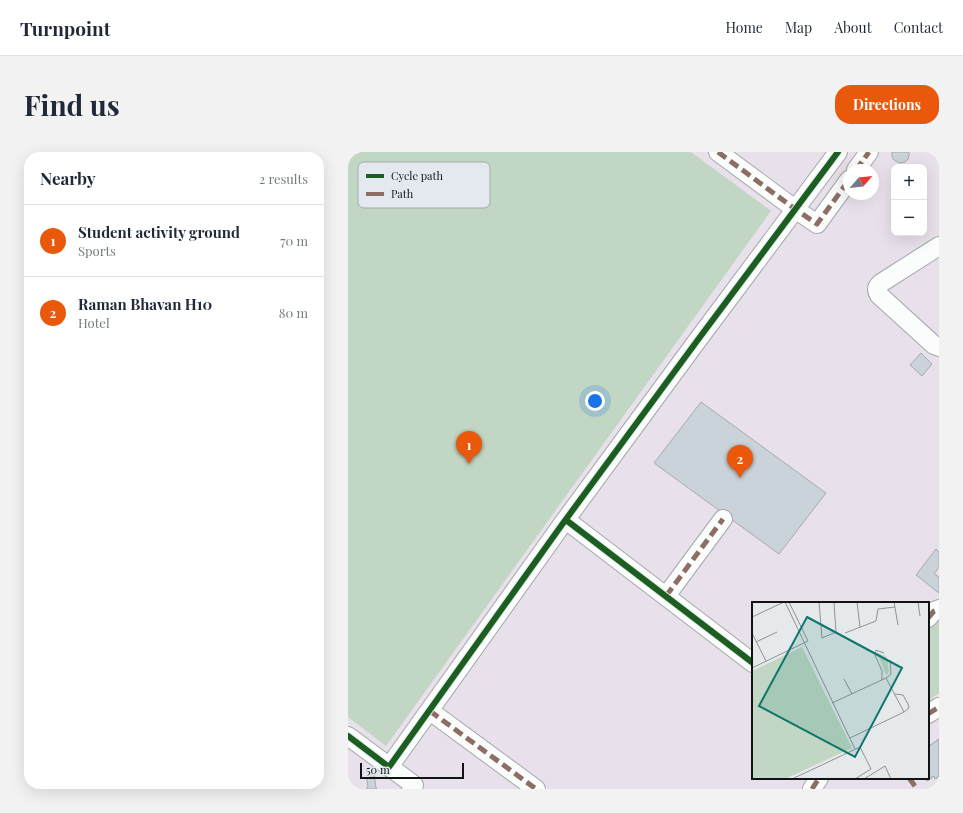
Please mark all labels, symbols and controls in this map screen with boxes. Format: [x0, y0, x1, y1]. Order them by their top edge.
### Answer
text: Turnpoint [20, 15, 110, 41]
text: Home [725, 18, 763, 37]
text: Map [785, 18, 812, 37]
text: About [834, 18, 872, 37]
text: Contact [894, 18, 943, 37]
button: Directions [835, 85, 939, 124]
text: Find us [24, 86, 120, 123]
legend [358, 162, 490, 208]
north arrow [843, 164, 879, 200]
map controls [891, 164, 927, 236]
button: + [891, 164, 927, 200]
text: Nearby [40, 167, 95, 189]
text: Cycle path [391, 168, 443, 183]
text: 2 results [259, 170, 308, 187]
text: Path [391, 186, 414, 201]
button: − [891, 200, 927, 236]
text: Student activity ground [78, 222, 240, 242]
text: 1 [51, 232, 55, 249]
text: 70 m [280, 232, 308, 249]
text: Sports [78, 242, 116, 259]
text: Raman Bhavan H10 [78, 294, 212, 314]
text: 2 [50, 304, 56, 321]
text: 80 m [279, 304, 308, 321]
text: Hotel [78, 314, 110, 331]
your location [585, 391, 605, 411]
pin: 1 [456, 431, 482, 464]
pin: 2 [727, 445, 753, 478]
inset map [752, 602, 929, 779]
scale bar [360, 761, 464, 780]
text: 50 m [366, 762, 390, 777]

